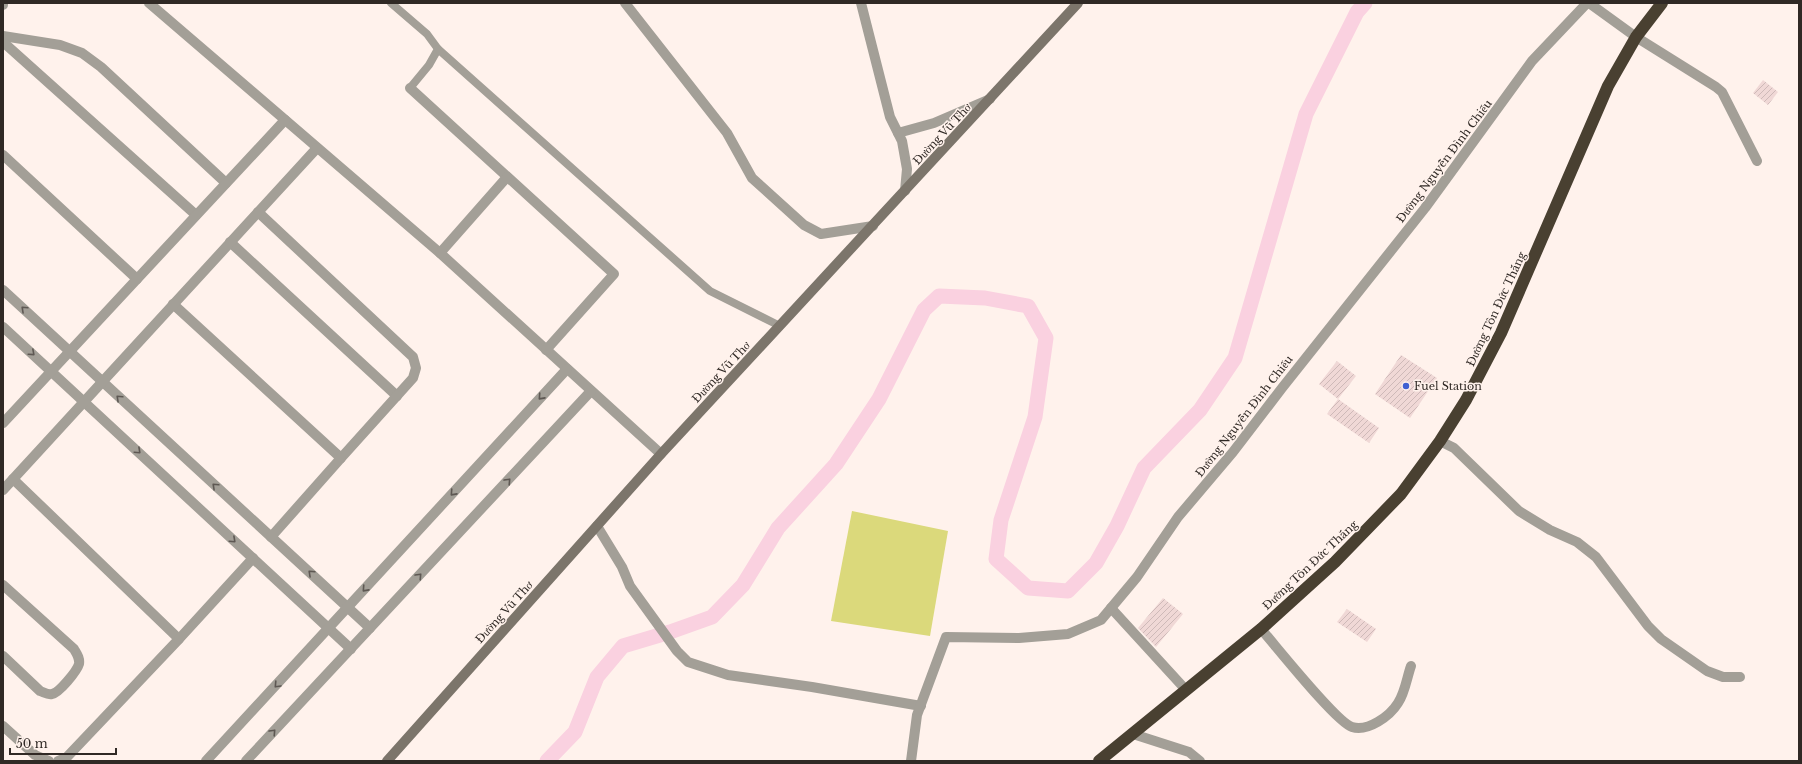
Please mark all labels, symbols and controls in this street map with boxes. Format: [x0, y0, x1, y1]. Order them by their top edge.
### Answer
street label: Đường Nguyễn Đình Chiểu [1393, 96, 1495, 225]
street label: Đường Vũ Thơ [910, 100, 974, 168]
street label: Đường Tôn Đức Thắng [1463, 249, 1529, 369]
one-way arrow [21, 307, 28, 314]
street label: Đường Vũ Thơ [689, 338, 753, 406]
one-way arrow [27, 349, 35, 356]
street label: Đường Nguyễn Đình Chiểu [1192, 352, 1296, 480]
place label: Fuel Station [1414, 379, 1482, 393]
marker: Fuel Station [1401, 381, 1411, 391]
one-way arrow [538, 393, 545, 400]
one-way arrow [116, 395, 124, 402]
one-way arrow [133, 447, 140, 454]
one-way arrow [503, 478, 510, 486]
one-way arrow [212, 483, 220, 490]
one-way arrow [451, 489, 458, 496]
street label: Đường Tôn Đức Thắng [1260, 517, 1361, 613]
one-way arrow [228, 535, 236, 542]
one-way arrow [308, 571, 316, 578]
one-way arrow [414, 573, 422, 581]
street label: Đường Vũ Thơ [472, 578, 536, 646]
one-way arrow [363, 585, 370, 592]
one-way arrow [274, 680, 282, 688]
scale bar [10, 730, 116, 756]
one-way arrow [268, 730, 275, 737]
text: 50 m [16, 736, 48, 751]

